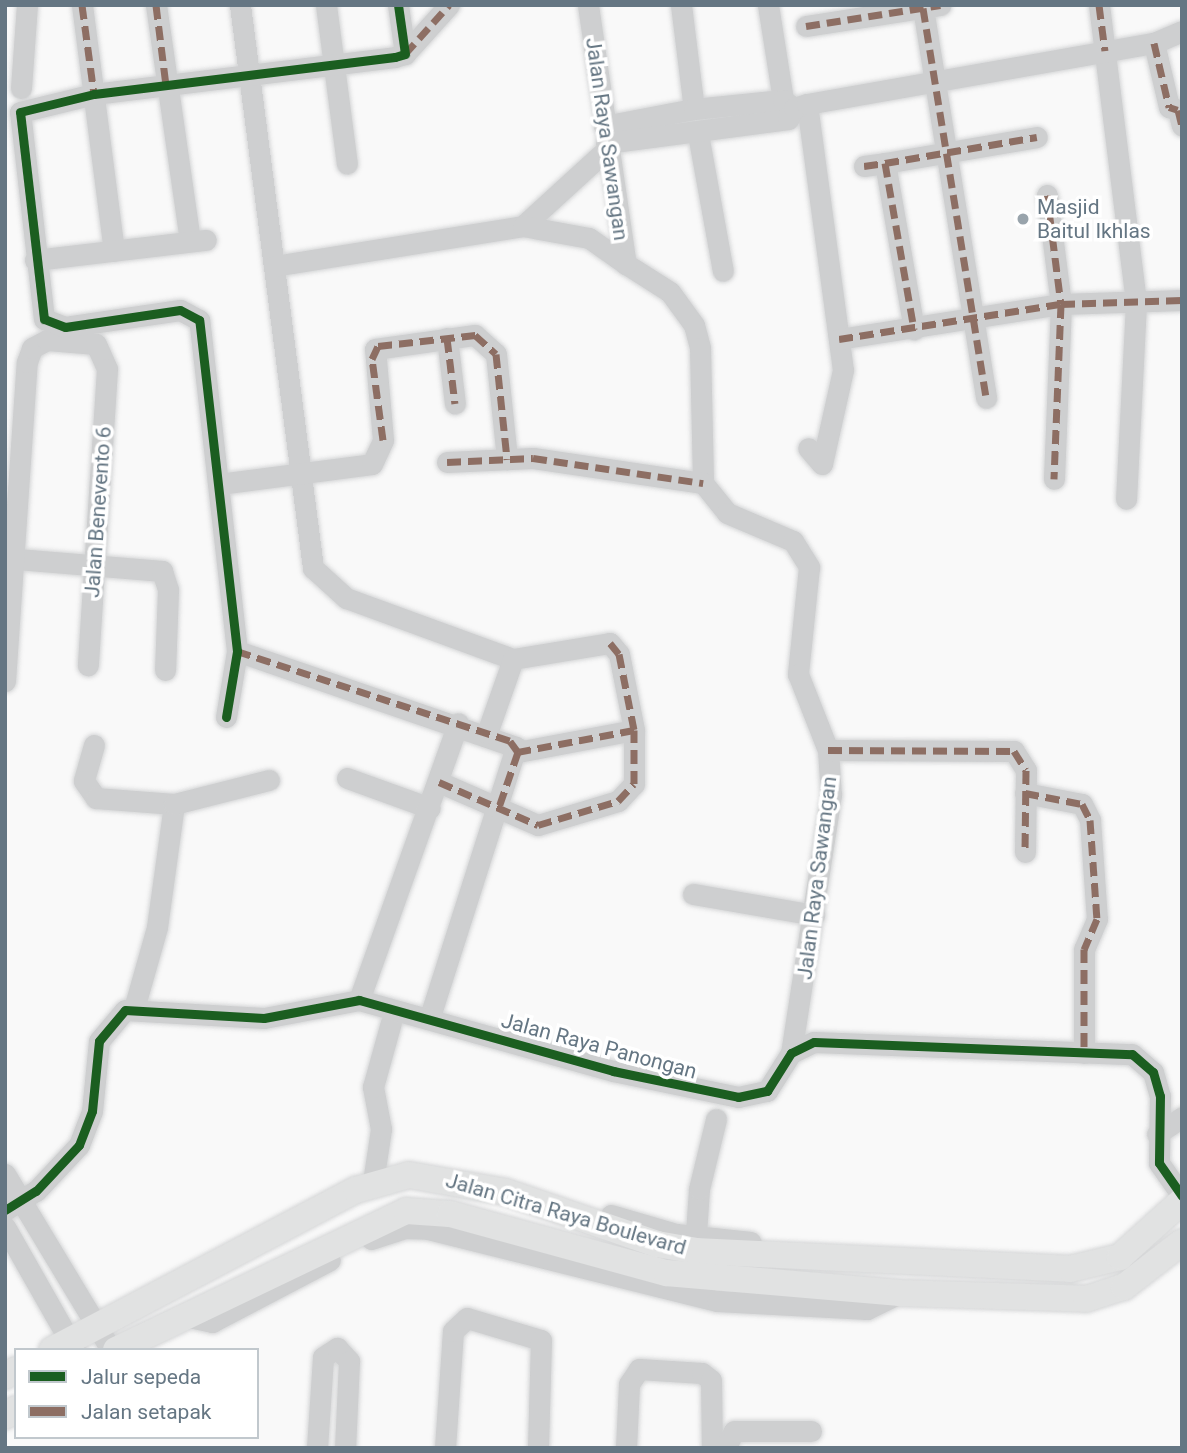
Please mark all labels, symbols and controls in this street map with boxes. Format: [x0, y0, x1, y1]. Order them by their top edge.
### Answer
street label: Jalan Raya Sawangan [580, 36, 634, 242]
place label: Masjid Baitul Ikhlas [1037, 194, 1151, 244]
marker: Masjid Baitul Ikhlas [1015, 211, 1031, 227]
street label: Jalan Benevento 6 [79, 426, 117, 598]
street label: Jalan Raya Sawangan [792, 775, 842, 981]
street label: Jalan Raya Panongan [498, 1008, 700, 1084]
street label: Jalan Citra Raya Boulevard [443, 1168, 689, 1260]
legend [14, 1348, 259, 1439]
text: Jalur sepeda [81, 1365, 201, 1389]
text: Jalan setapak [81, 1400, 211, 1424]

